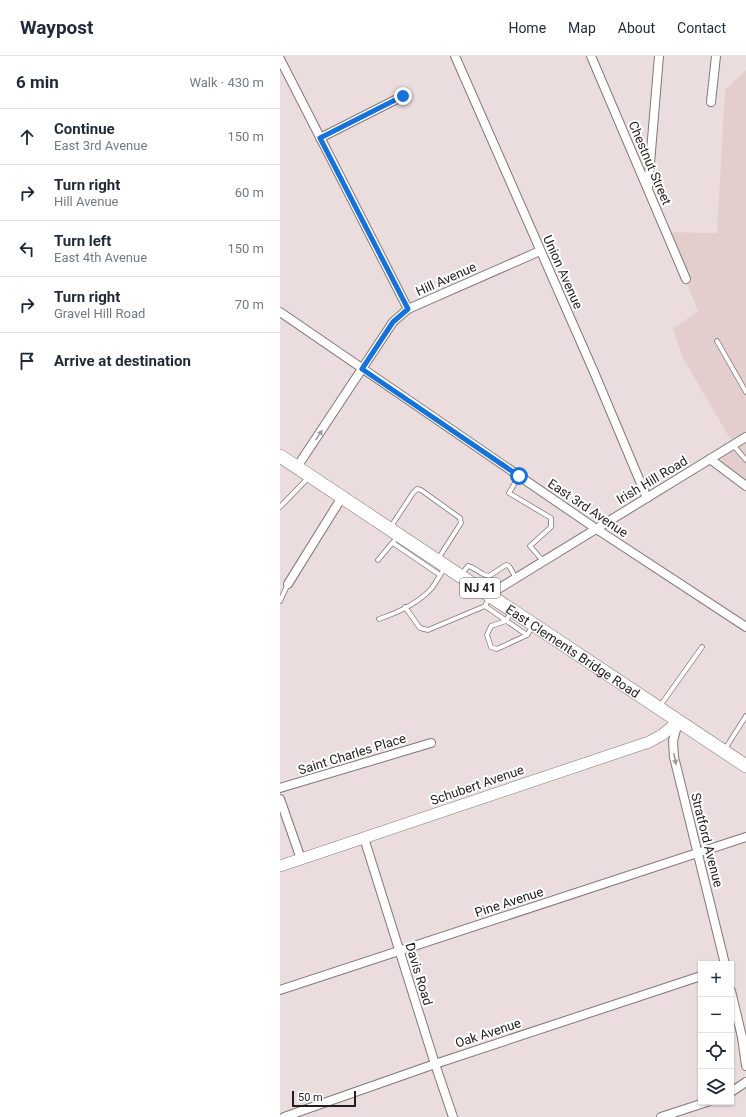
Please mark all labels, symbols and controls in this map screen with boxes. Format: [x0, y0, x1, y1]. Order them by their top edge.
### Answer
text: Waypost [20, 16, 94, 39]
text: Home [508, 20, 546, 36]
text: Map [568, 20, 596, 36]
text: About [618, 20, 655, 36]
text: Contact [677, 20, 726, 36]
text: 6 min [16, 72, 59, 92]
text: Walk · 430 m [189, 75, 264, 90]
route end [394, 87, 412, 105]
street label: Chestnut Street [626, 119, 674, 207]
text: Continue [54, 120, 115, 138]
icon: ahead [16, 126, 38, 148]
text: 150 m [227, 129, 264, 144]
text: East 3rd Avenue [54, 138, 147, 153]
text: Turn right [54, 176, 120, 194]
icon: right [16, 182, 38, 204]
text: 60 m [235, 185, 264, 200]
text: Hill Avenue [54, 194, 119, 209]
text: Turn left [54, 232, 111, 250]
street label: Union Avenue [540, 233, 586, 311]
icon: left [16, 238, 38, 260]
text: 150 m [227, 241, 264, 256]
text: East 4th Avenue [54, 250, 147, 265]
street label: Hill Avenue [413, 259, 479, 299]
text: Turn right [54, 288, 120, 306]
icon: right [16, 294, 38, 316]
text: 70 m [235, 297, 264, 312]
text: Gravel Hill Road [54, 306, 145, 321]
icon: arrive [16, 350, 38, 372]
text: Arrive at destination [54, 352, 191, 370]
one-way arrow [315, 429, 322, 441]
street label: Irish Hill Road [614, 453, 690, 507]
route start [510, 467, 528, 485]
street label: East 3rd Avenue [545, 476, 631, 540]
road number: NJ 41 [460, 578, 500, 598]
street label: East Clements Bridge Road [503, 601, 643, 701]
street label: Saint Charles Place [296, 730, 408, 778]
one-way arrow [672, 753, 678, 765]
street label: Schubert Avenue [428, 762, 526, 808]
street label: Stratford Avenue [688, 791, 726, 889]
street label: Pine Avenue [473, 884, 545, 920]
street label: Davis Road [402, 941, 436, 1007]
map controls [698, 961, 734, 1105]
button: + [698, 961, 734, 997]
button: − [698, 997, 734, 1033]
street label: Oak Avenue [453, 1015, 523, 1051]
button: locate [698, 1033, 734, 1069]
button: layers [698, 1069, 734, 1105]
scale bar [292, 1089, 356, 1108]
text: 50 m [298, 1091, 323, 1104]

